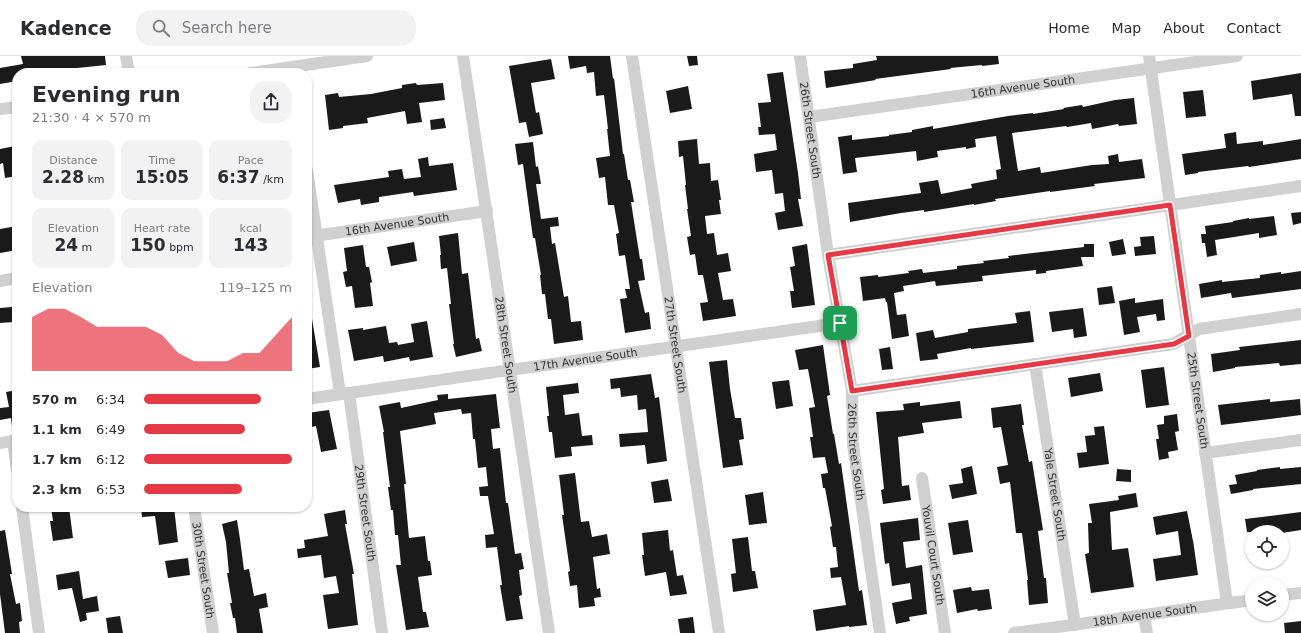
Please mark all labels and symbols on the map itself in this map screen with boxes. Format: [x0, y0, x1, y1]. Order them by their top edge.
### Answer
street label: 16th Avenue South [970, 73, 1076, 100]
street label: 26th Street South [797, 81, 824, 180]
street label: 16th Avenue South [344, 210, 450, 238]
street label: 28th Street South [492, 295, 520, 394]
street label: 27th Street South [662, 295, 689, 394]
pin [823, 306, 857, 340]
street label: 17th Avenue South [532, 345, 638, 373]
street label: 25th Street South [1185, 351, 1211, 450]
street label: 26th Street South [846, 403, 867, 501]
street label: Yale Street South [1041, 446, 1069, 542]
street label: 29th Street South [352, 464, 379, 562]
street label: Youvil Court South [919, 503, 947, 606]
street label: 30th Street South [190, 521, 217, 620]
street label: 18th Avenue South [1092, 601, 1198, 629]

